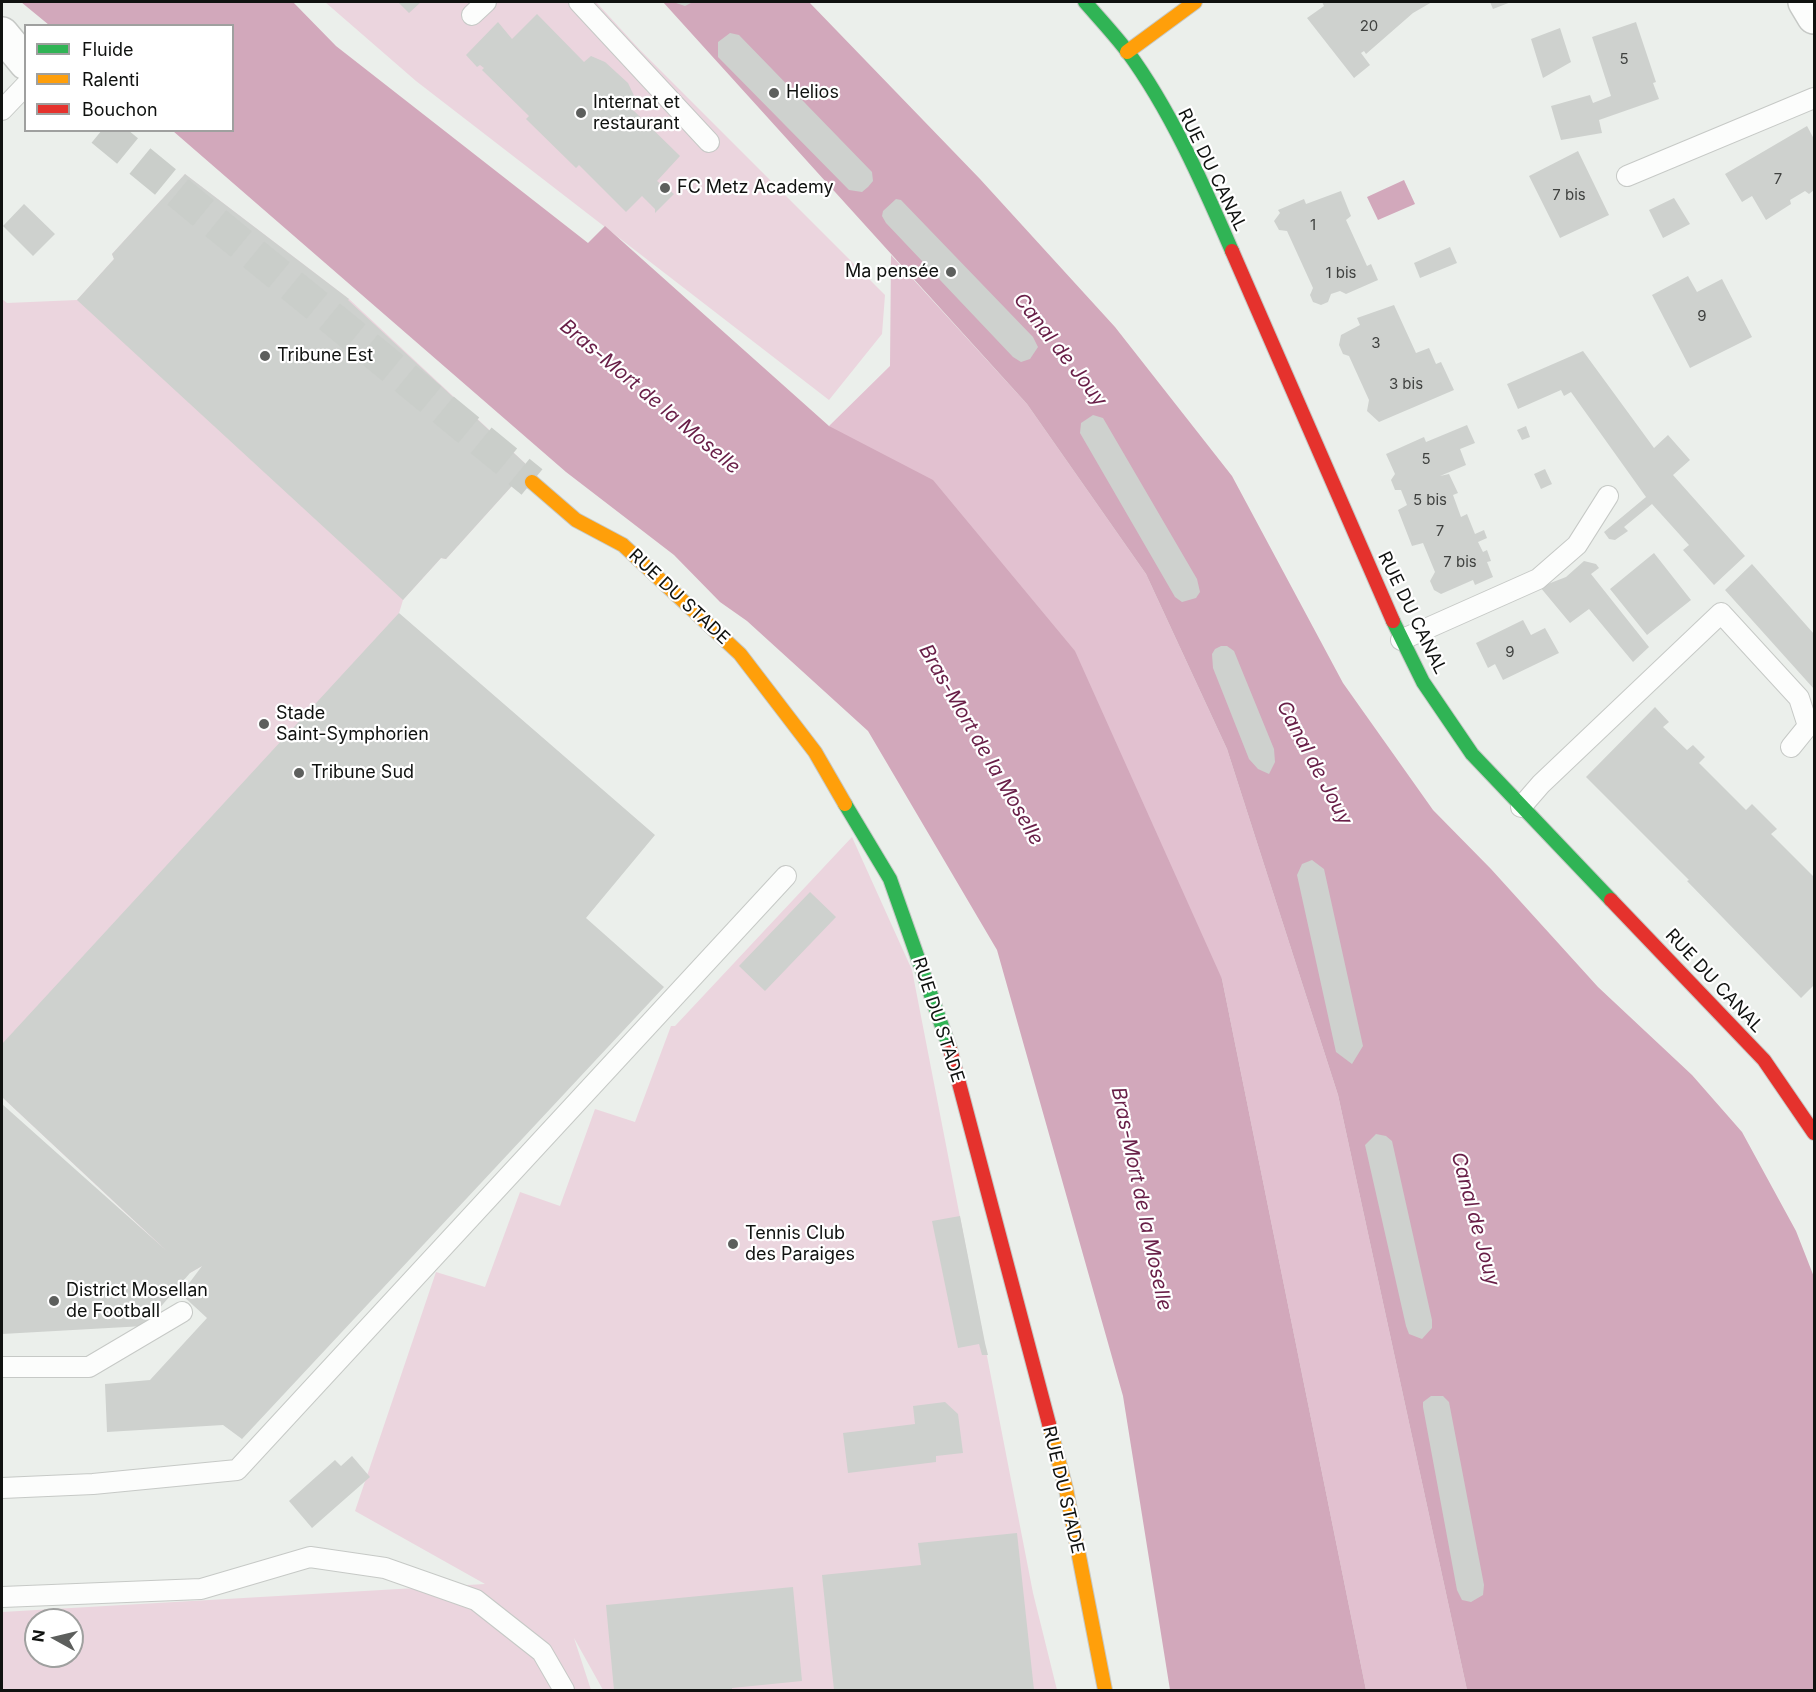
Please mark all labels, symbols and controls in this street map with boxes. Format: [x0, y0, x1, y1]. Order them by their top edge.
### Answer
house number: 20 [1360, 17, 1378, 35]
legend [24, 24, 234, 132]
text: Fluide [82, 39, 134, 60]
house number: 5 [1619, 50, 1629, 68]
text: Ralenti [82, 69, 139, 90]
place label: Helios [786, 82, 839, 104]
marker: Helios [767, 86, 781, 100]
place label: Internat et restaurant [593, 92, 680, 134]
text: Bouchon [82, 99, 158, 120]
street label: RUE DU CANAL [1173, 105, 1251, 235]
marker: Internat et restaurant [574, 106, 588, 120]
house number: 7 [1774, 170, 1782, 188]
place label: FC Metz Academy [677, 177, 834, 199]
marker: FC Metz Academy [658, 181, 672, 195]
house number: 7 bis [1552, 186, 1586, 204]
house number: 1 [1310, 216, 1316, 234]
place label: Ma pensée [845, 261, 939, 283]
house number: 1 bis [1325, 264, 1357, 282]
marker: Ma pensée [944, 265, 958, 279]
water label: Canal de Jouy [1008, 289, 1112, 411]
house number: 9 [1697, 307, 1707, 325]
water label: Bras-Mort de la Moselle [555, 315, 745, 479]
house number: 3 [1371, 334, 1381, 352]
place label: Tribune Est [277, 345, 373, 367]
marker: Tribune Est [258, 349, 272, 363]
house number: 3 bis [1389, 375, 1423, 393]
house number: 5 [1421, 450, 1431, 468]
house number: 5 bis [1413, 491, 1447, 509]
house number: 7 [1436, 522, 1444, 540]
street label: RUE DU STADE [624, 545, 734, 649]
street label: RUE DU CANAL [1373, 548, 1451, 678]
house number: 7 bis [1443, 553, 1477, 571]
water label: Bras-Mort de la Moselle [914, 640, 1048, 850]
house number: 9 [1505, 643, 1515, 661]
water label: Canal de Jouy [1271, 697, 1357, 829]
place label: Stade Saint-Symphorien [276, 703, 429, 746]
marker: Stade Saint-Symphorien [257, 717, 271, 731]
place label: Tribune Sud [311, 762, 414, 784]
marker: Tribune Sud [292, 766, 306, 780]
street label: RUE DU CANAL [1661, 925, 1767, 1037]
street label: RUE DU STADE [908, 955, 968, 1085]
water label: Bras-Mort de la Moselle [1106, 1085, 1176, 1313]
water label: Canal de Jouy [1446, 1150, 1504, 1288]
place label: Tennis Club des Paraiges [745, 1223, 855, 1266]
marker: Tennis Club des Paraiges [726, 1237, 740, 1251]
place label: District Mosellan de Football [66, 1280, 208, 1322]
marker: District Mosellan de Football [47, 1294, 61, 1308]
street label: RUE DU STADE [1038, 1424, 1088, 1556]
north arrow [24, 1608, 84, 1668]
text: N [27, 1628, 49, 1643]

